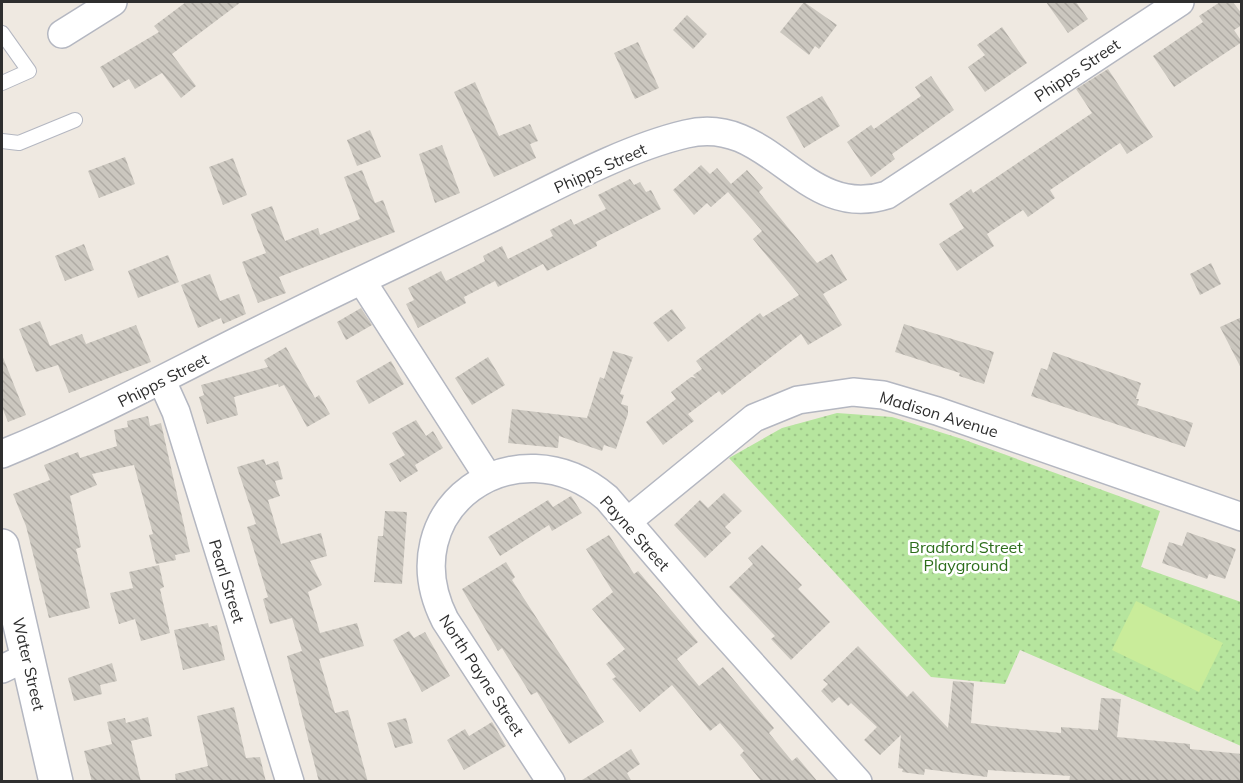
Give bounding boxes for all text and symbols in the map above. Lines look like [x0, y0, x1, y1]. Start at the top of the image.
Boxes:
street label: Phipps Street [1030, 34, 1124, 106]
street label: Phipps Street [551, 139, 650, 197]
street label: Phipps Street [114, 348, 212, 411]
street label: Madison Avenue [877, 386, 1001, 442]
street label: Payne Street [596, 491, 674, 575]
street label: Pearl Street [205, 537, 249, 626]
park label: Bradford Street Playground [909, 537, 1023, 575]
street label: North Payne Street [435, 610, 529, 740]
street label: Water Street [9, 615, 50, 713]

